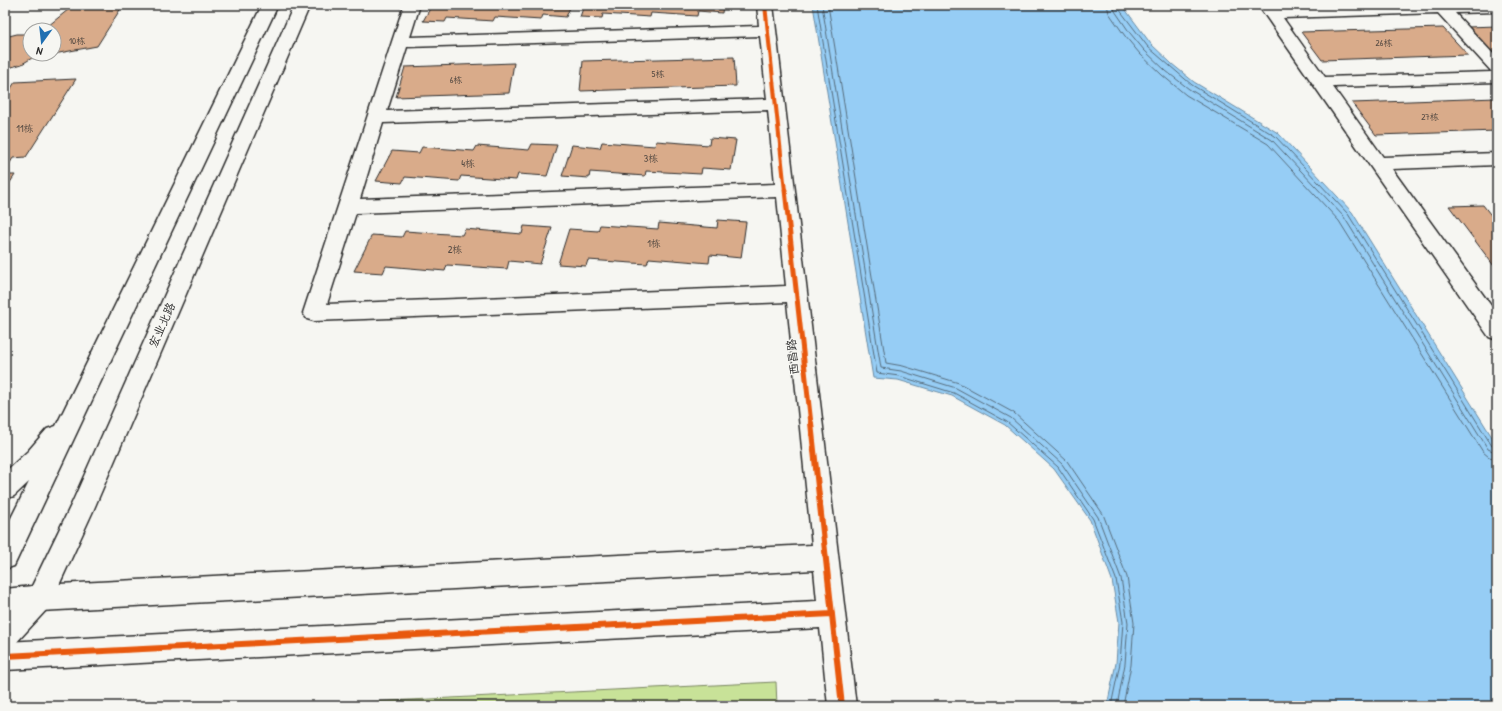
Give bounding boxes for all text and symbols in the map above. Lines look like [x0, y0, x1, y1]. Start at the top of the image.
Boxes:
north arrow [22, 22, 62, 62]
house number: 10栋 [69, 35, 85, 47]
house number: 26栋 [1376, 37, 1392, 49]
text: N [35, 44, 44, 59]
house number: 5栋 [652, 68, 664, 80]
house number: 6栋 [450, 74, 462, 86]
house number: 27栋 [1421, 111, 1439, 123]
house number: 11栋 [16, 122, 34, 135]
house number: 3栋 [644, 152, 658, 165]
house number: 4栋 [461, 157, 475, 170]
house number: 1栋 [647, 237, 661, 250]
house number: 2栋 [448, 243, 462, 256]
street label: 宏业北路 [144, 299, 179, 350]
street label: 西昌路 [782, 338, 803, 376]

